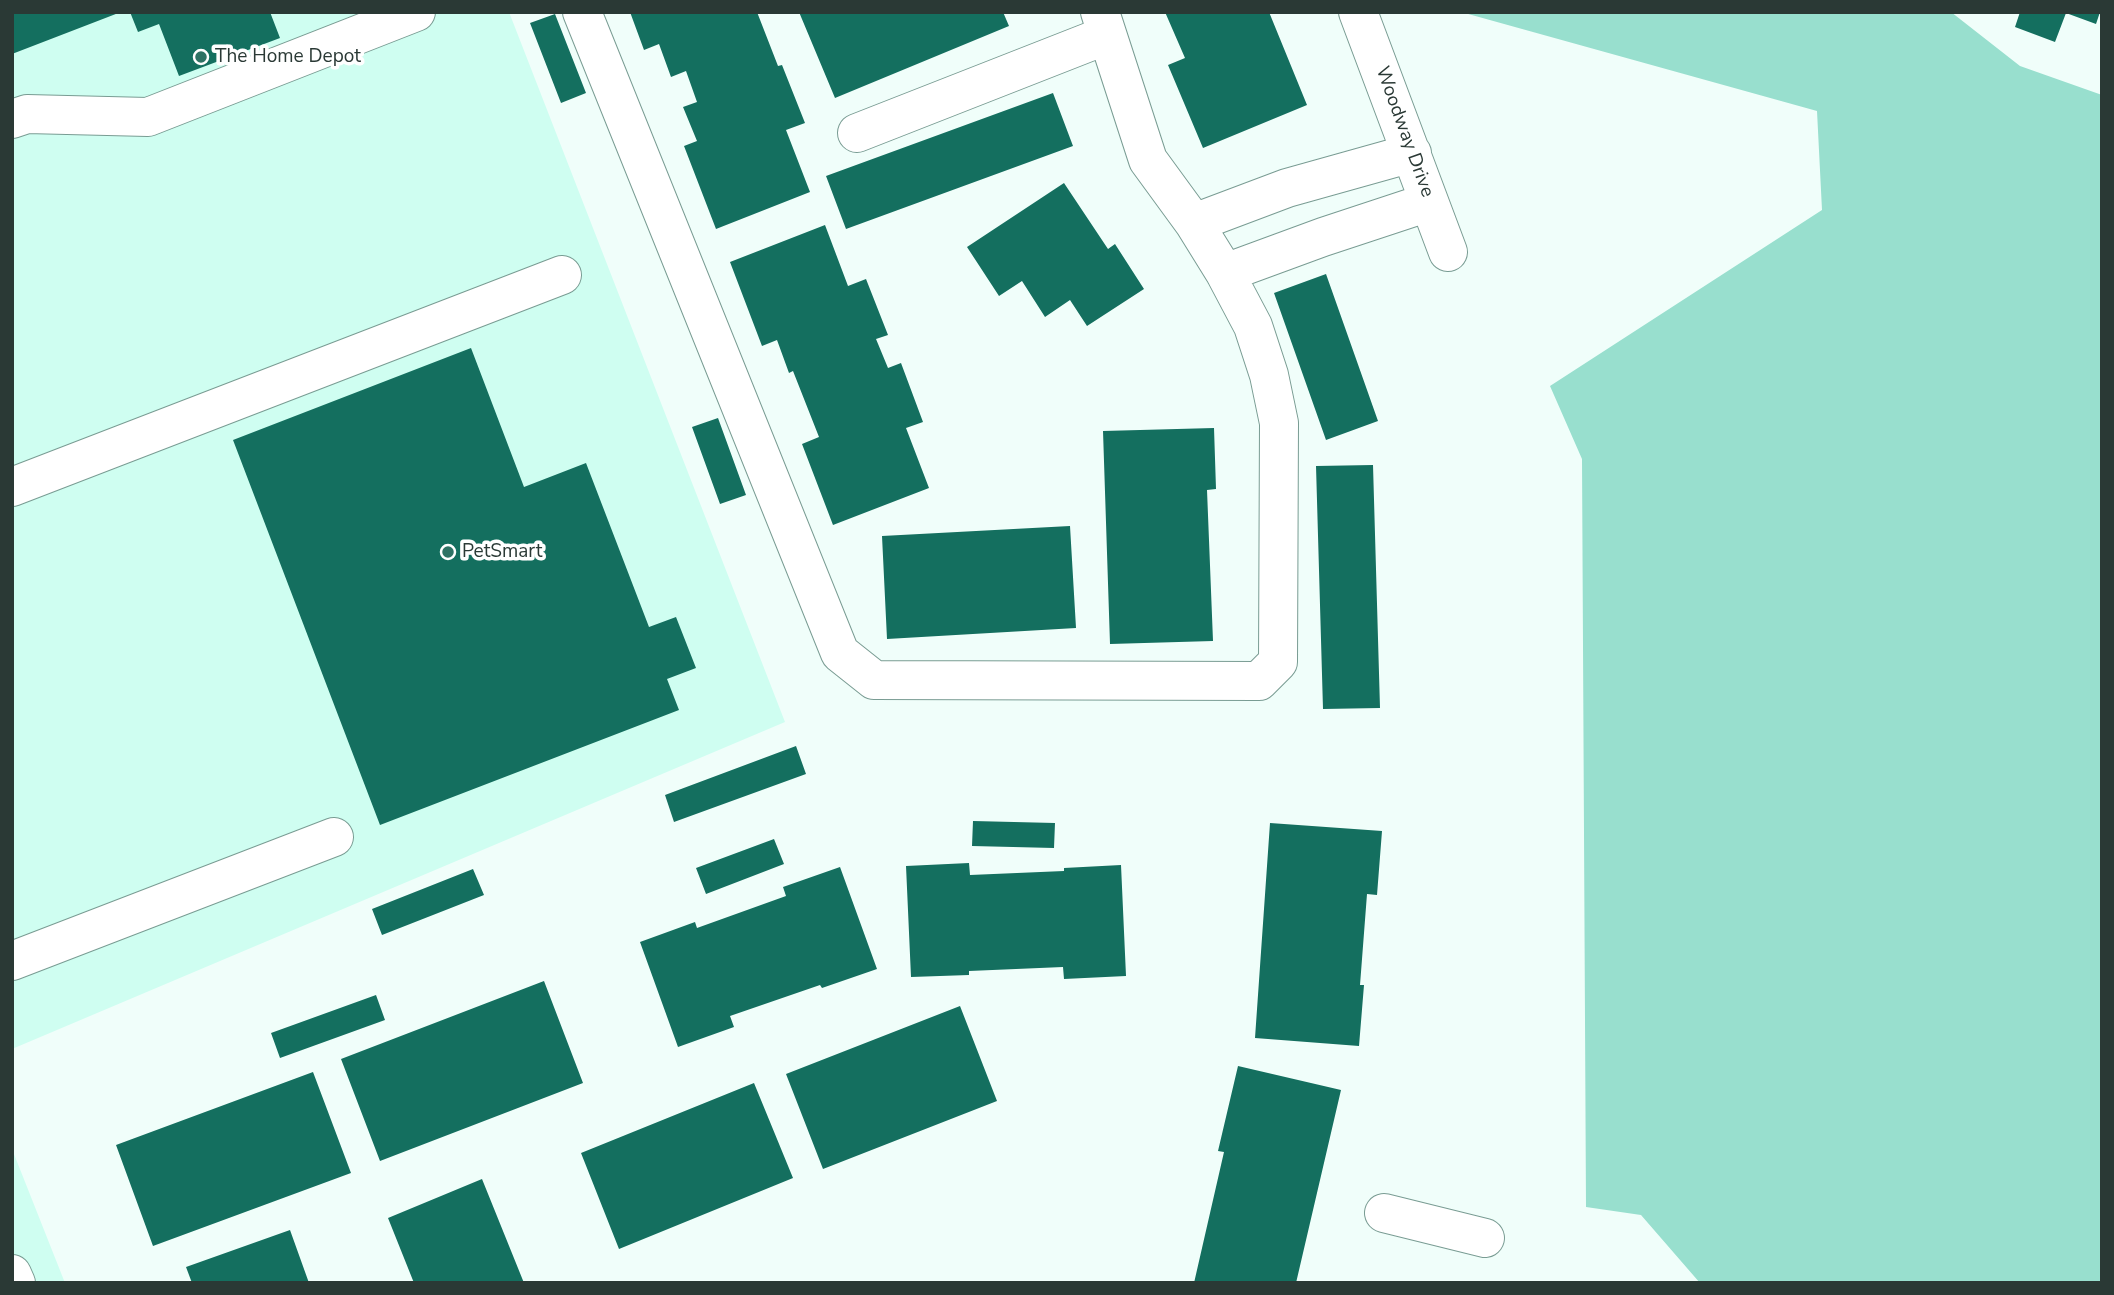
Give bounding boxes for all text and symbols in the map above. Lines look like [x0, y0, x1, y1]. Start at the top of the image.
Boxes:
place label: The Home Depot [215, 46, 361, 68]
marker: The Home Depot [193, 49, 209, 65]
street label: Woodway Drive [1370, 64, 1438, 200]
place label: PetSmart [462, 541, 542, 563]
marker: PetSmart [440, 544, 456, 560]

